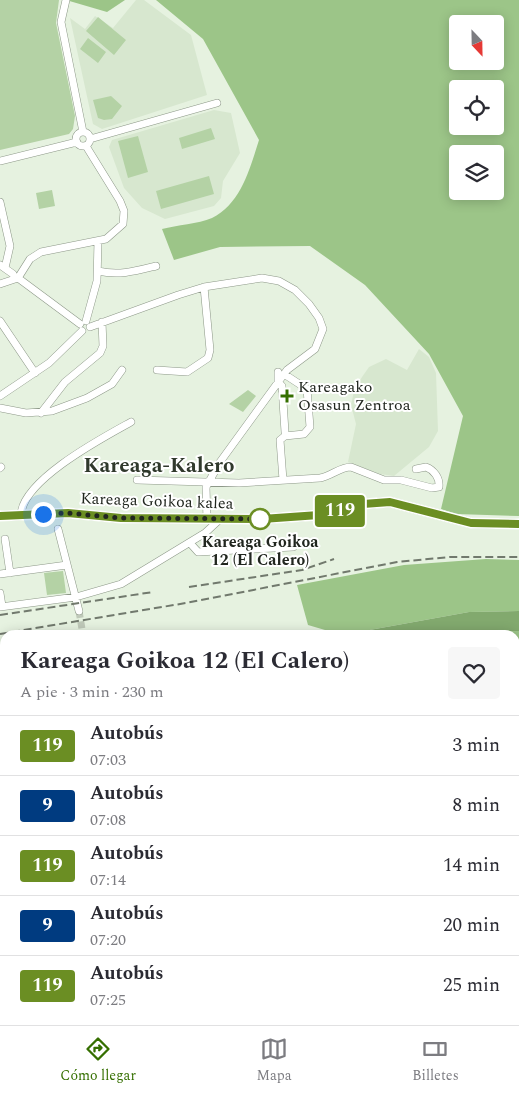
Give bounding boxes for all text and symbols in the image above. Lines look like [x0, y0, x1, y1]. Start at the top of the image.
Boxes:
north arrow [449, 15, 504, 70]
map controls [449, 15, 504, 200]
button: locate [449, 80, 504, 135]
button: layers [449, 145, 504, 200]
place label: Kareagako Osasun Zentroa [298, 375, 411, 417]
marker: Kareagako Osasun Zentroa [280, 389, 294, 403]
district label: Kareaga-Kalero [83, 450, 235, 482]
street label: Kareaga Goikoa kalea [80, 486, 234, 516]
line badge: 119 [311, 495, 369, 527]
text: 119 [325, 497, 355, 524]
your location [31, 502, 56, 527]
marker: Kareaga Goikoa 12 (El Calero) [249, 508, 271, 530]
place label: Kareaga Goikoa 12 (El Calero) [202, 530, 319, 572]
text: Kareaga Goikoa 12 (El Calero) [20, 643, 349, 679]
button: heart [448, 647, 500, 699]
text: A pie · 3 min · 230 m [20, 680, 164, 704]
text: Autobús [90, 719, 164, 748]
text: 3 min [452, 731, 500, 760]
text: 119 [32, 732, 63, 759]
text: 07:03 [90, 748, 126, 772]
text: Autobús [90, 779, 164, 808]
text: 8 min [452, 791, 500, 820]
text: 9 [42, 792, 53, 819]
text: 07:08 [90, 808, 126, 832]
text: Autobús [90, 839, 164, 868]
text: 14 min [443, 851, 500, 880]
text: 119 [32, 852, 63, 879]
text: 07:14 [90, 868, 126, 892]
text: Autobús [90, 899, 164, 928]
text: 20 min [443, 911, 500, 940]
text: 9 [42, 912, 53, 939]
text: 07:20 [90, 928, 126, 952]
text: Autobús [90, 959, 164, 988]
text: 25 min [443, 971, 500, 1000]
text: 119 [32, 972, 63, 999]
text: 07:25 [90, 988, 126, 1012]
tab: Cómo llegar [60, 1035, 136, 1086]
tab: Mapa [257, 1035, 292, 1086]
tab: Billetes [412, 1035, 459, 1086]

